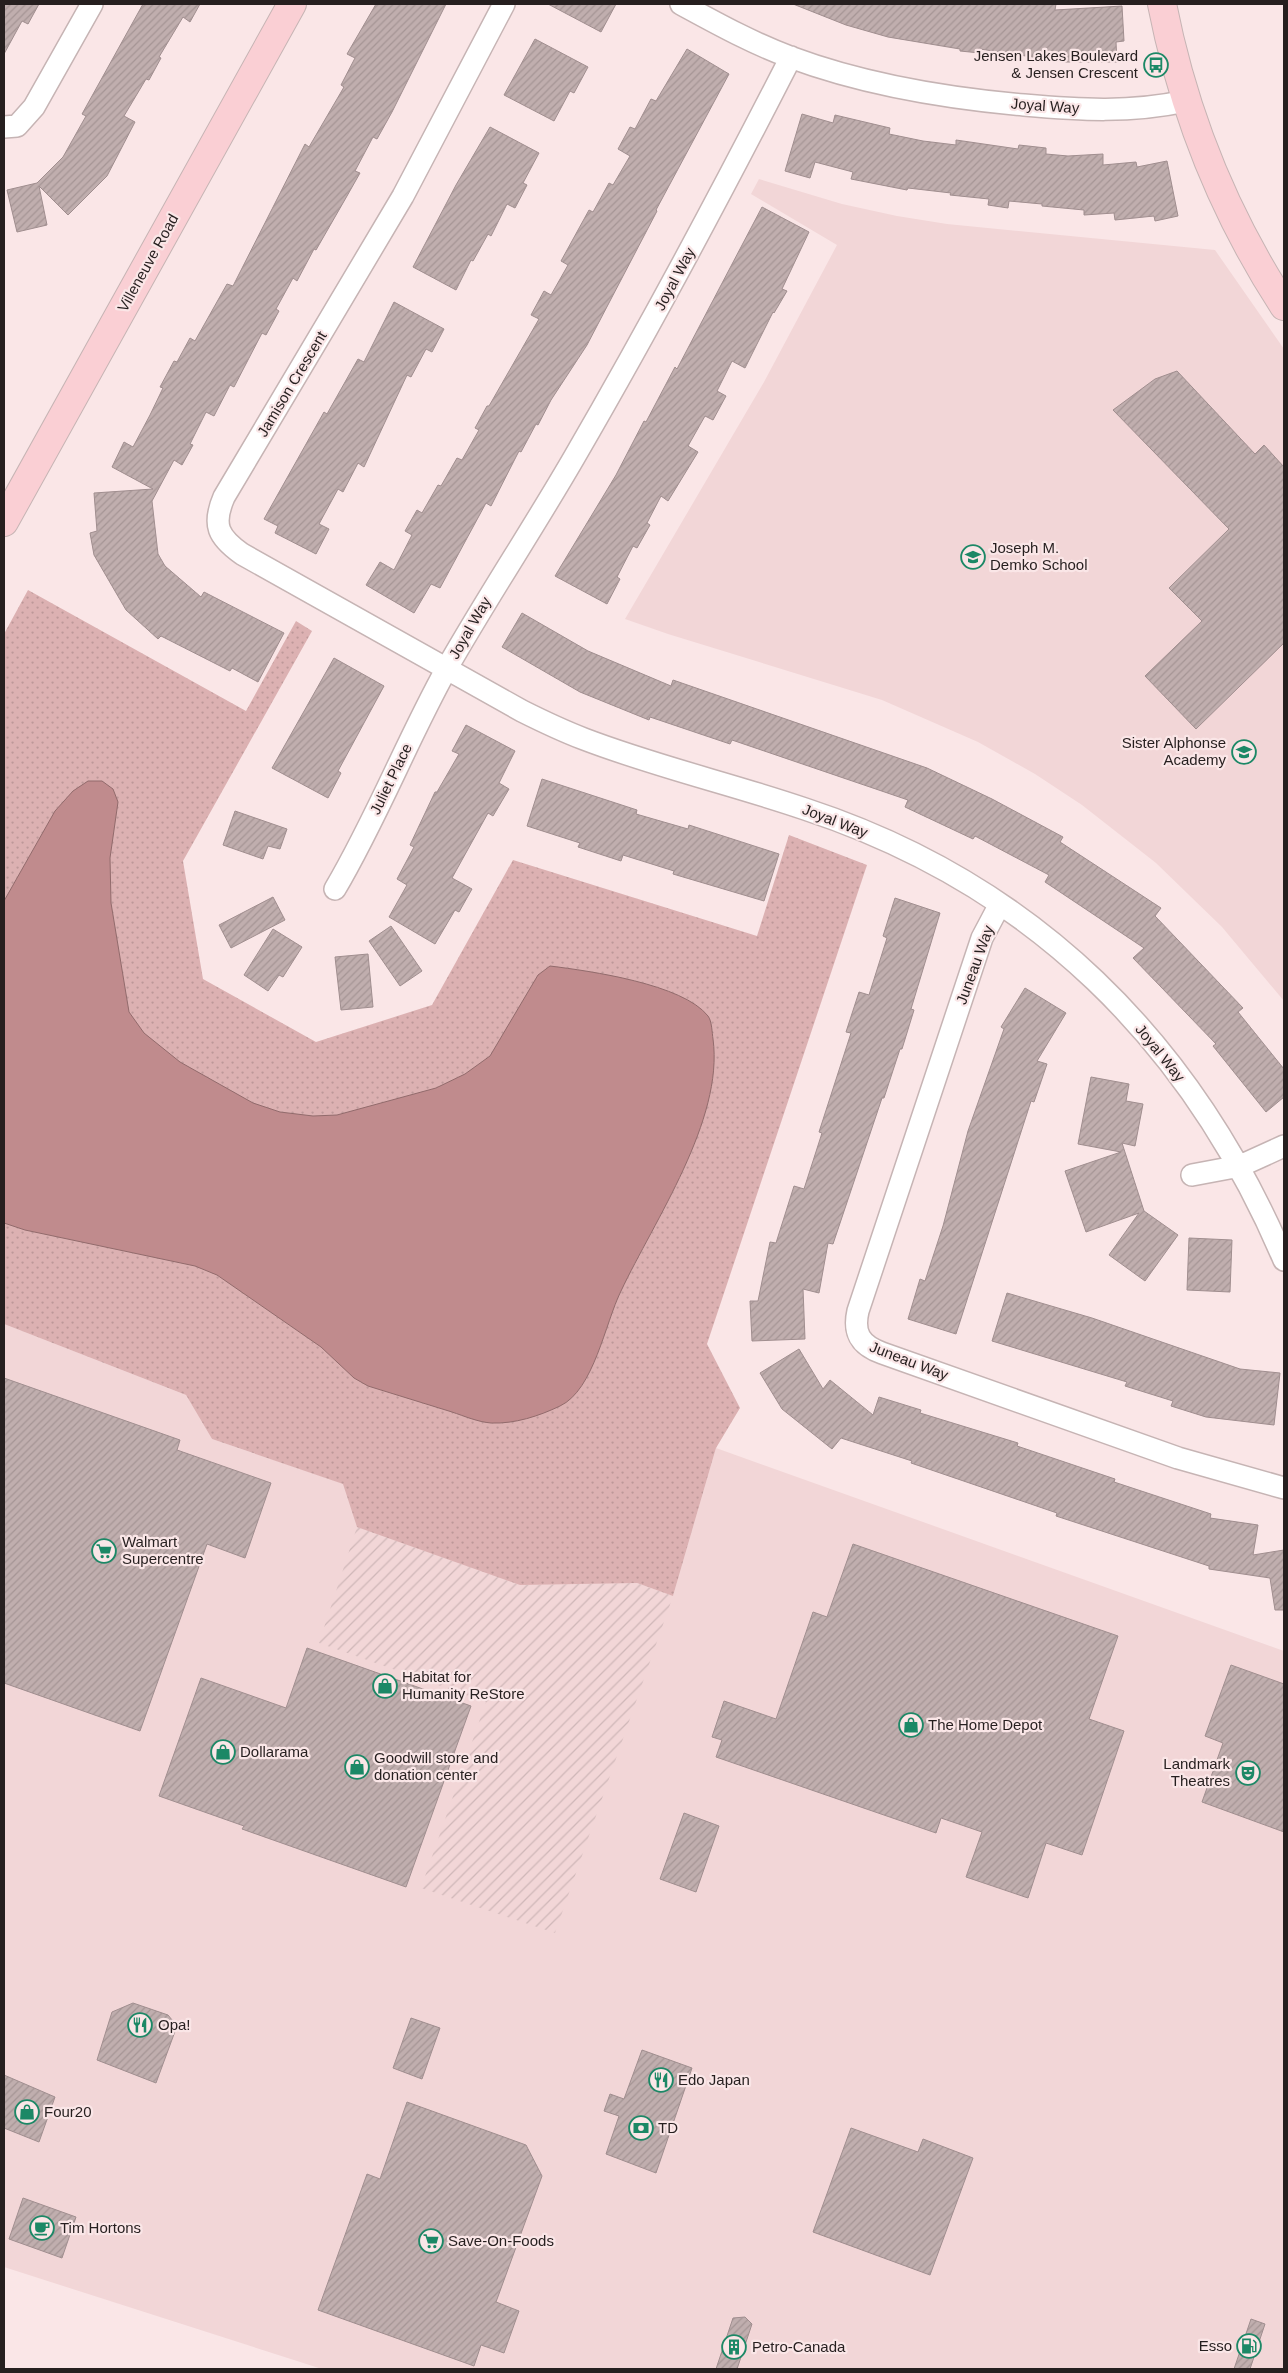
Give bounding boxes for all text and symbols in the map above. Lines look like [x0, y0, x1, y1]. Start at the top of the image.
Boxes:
place label: Jensen Lakes Boulevard & Jensen Crescent [974, 47, 1139, 81]
bus stop icon: Jensen Lakes Boulevard & Jensen Crescent [1143, 52, 1169, 78]
street label: Joyal Way [1010, 95, 1080, 116]
street label: Villeneuve Road [114, 211, 181, 315]
street label: Joyal Way [651, 244, 698, 313]
street label: Jamison Crescent [253, 327, 330, 440]
place label: Joseph M. Demko School [990, 539, 1088, 573]
school or university icon: Joseph M. Demko School [960, 544, 986, 570]
street label: Joyal Way [445, 593, 494, 662]
place label: Sister Alphonse Academy [1122, 734, 1226, 768]
school or university icon: Sister Alphonse Academy [1231, 739, 1257, 765]
street label: Juliet Place [366, 741, 415, 817]
street label: Joyal Way [800, 800, 871, 841]
street label: Juneau Way [952, 923, 997, 1007]
street label: Joyal Way [1132, 1021, 1189, 1085]
street label: Juneau Way [867, 1338, 951, 1383]
place label: Walmart Supercentre [122, 1533, 204, 1567]
supermarket icon: Walmart Supercentre [91, 1538, 117, 1564]
place label: Habitat for Humanity ReStore [402, 1668, 525, 1702]
shop icon: Habitat for Humanity ReStore [372, 1673, 398, 1699]
shop icon: The Home Depot [898, 1712, 924, 1738]
place label: The Home Depot [928, 1716, 1043, 1733]
shop icon: Dollarama [210, 1739, 236, 1765]
place label: Dollarama [240, 1743, 309, 1760]
place label: Goodwill store and donation center [374, 1749, 498, 1783]
shop icon: Goodwill store and donation center [344, 1754, 370, 1780]
place label: Landmark Theatres [1163, 1755, 1230, 1789]
theatre icon: Landmark Theatres [1235, 1760, 1261, 1786]
restaurant icon: Opa! [127, 2012, 153, 2038]
place label: Opa! [158, 2016, 191, 2033]
restaurant icon: Edo Japan [648, 2067, 674, 2093]
place label: Edo Japan [678, 2071, 750, 2088]
shop icon: Four20 [14, 2099, 40, 2125]
place label: Four20 [44, 2103, 92, 2120]
bank icon: TD [628, 2115, 654, 2141]
place label: TD [658, 2119, 678, 2136]
cafe icon: Tim Hortons [29, 2215, 55, 2241]
place label: Tim Hortons [60, 2219, 141, 2236]
supermarket icon: Save-On-Foods [418, 2228, 444, 2254]
place label: Save-On-Foods [448, 2232, 554, 2249]
fuel station icon: Esso [1236, 2333, 1262, 2359]
building icon: Petro-Canada [721, 2334, 747, 2360]
place label: Esso [1199, 2337, 1232, 2354]
place label: Petro-Canada [752, 2338, 846, 2355]

